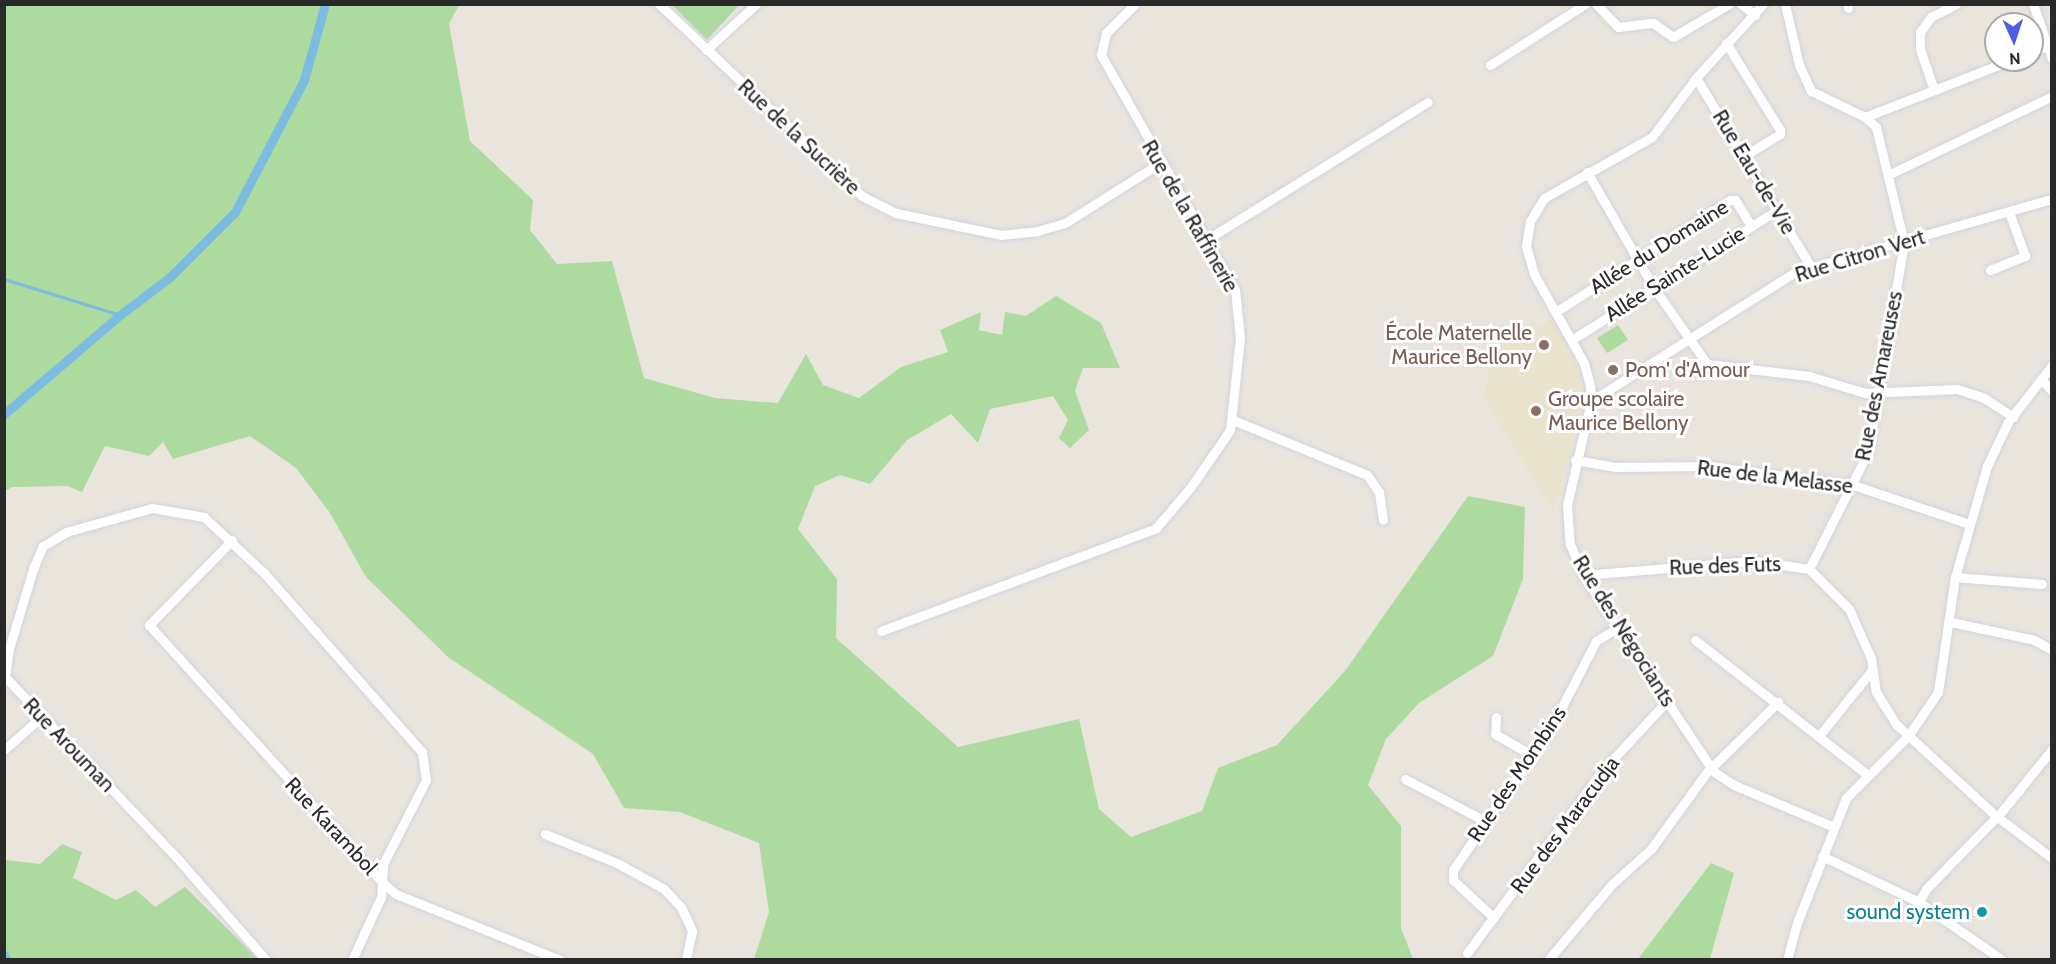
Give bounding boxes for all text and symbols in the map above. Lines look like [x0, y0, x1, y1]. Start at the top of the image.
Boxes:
north arrow [1984, 12, 2044, 72]
text: N [2009, 49, 2021, 68]
street label: Rue de la Sucrière [733, 74, 865, 200]
street label: Rue Eau-de-Vie [1707, 105, 1801, 239]
street label: Rue de la Raffinerie [1136, 136, 1244, 296]
street label: Allée du Domaine [1585, 194, 1733, 300]
street label: Allée Sainte-Lucie [1600, 221, 1750, 327]
street label: Rue Citron Vert [1792, 224, 1928, 288]
street label: Rue des Amareuses [1850, 289, 1908, 463]
place label: École Maternelle Maurice Bellony [1385, 320, 1532, 370]
marker: École Maternelle Maurice Bellony [1537, 338, 1551, 352]
place label: Pom' d'Amour [1625, 357, 1750, 383]
marker: Pom' d'Amour [1606, 363, 1620, 377]
place label: Groupe scolaire Maurice Bellony [1548, 386, 1689, 436]
marker: Groupe scolaire Maurice Bellony [1529, 404, 1543, 418]
street label: Rue de la Melasse [1696, 455, 1854, 499]
street label: Rue des Négociants [1567, 551, 1681, 711]
street label: Rue des Futs [1669, 551, 1781, 581]
street label: Rue Arouman [18, 693, 120, 797]
street label: Rue des Mombins [1462, 701, 1572, 847]
street label: Rue des Maracudja [1505, 752, 1625, 898]
street label: Rue Karambol [279, 772, 383, 880]
place label: sound system [1847, 899, 1970, 925]
marker: sound system [1975, 905, 1989, 919]

